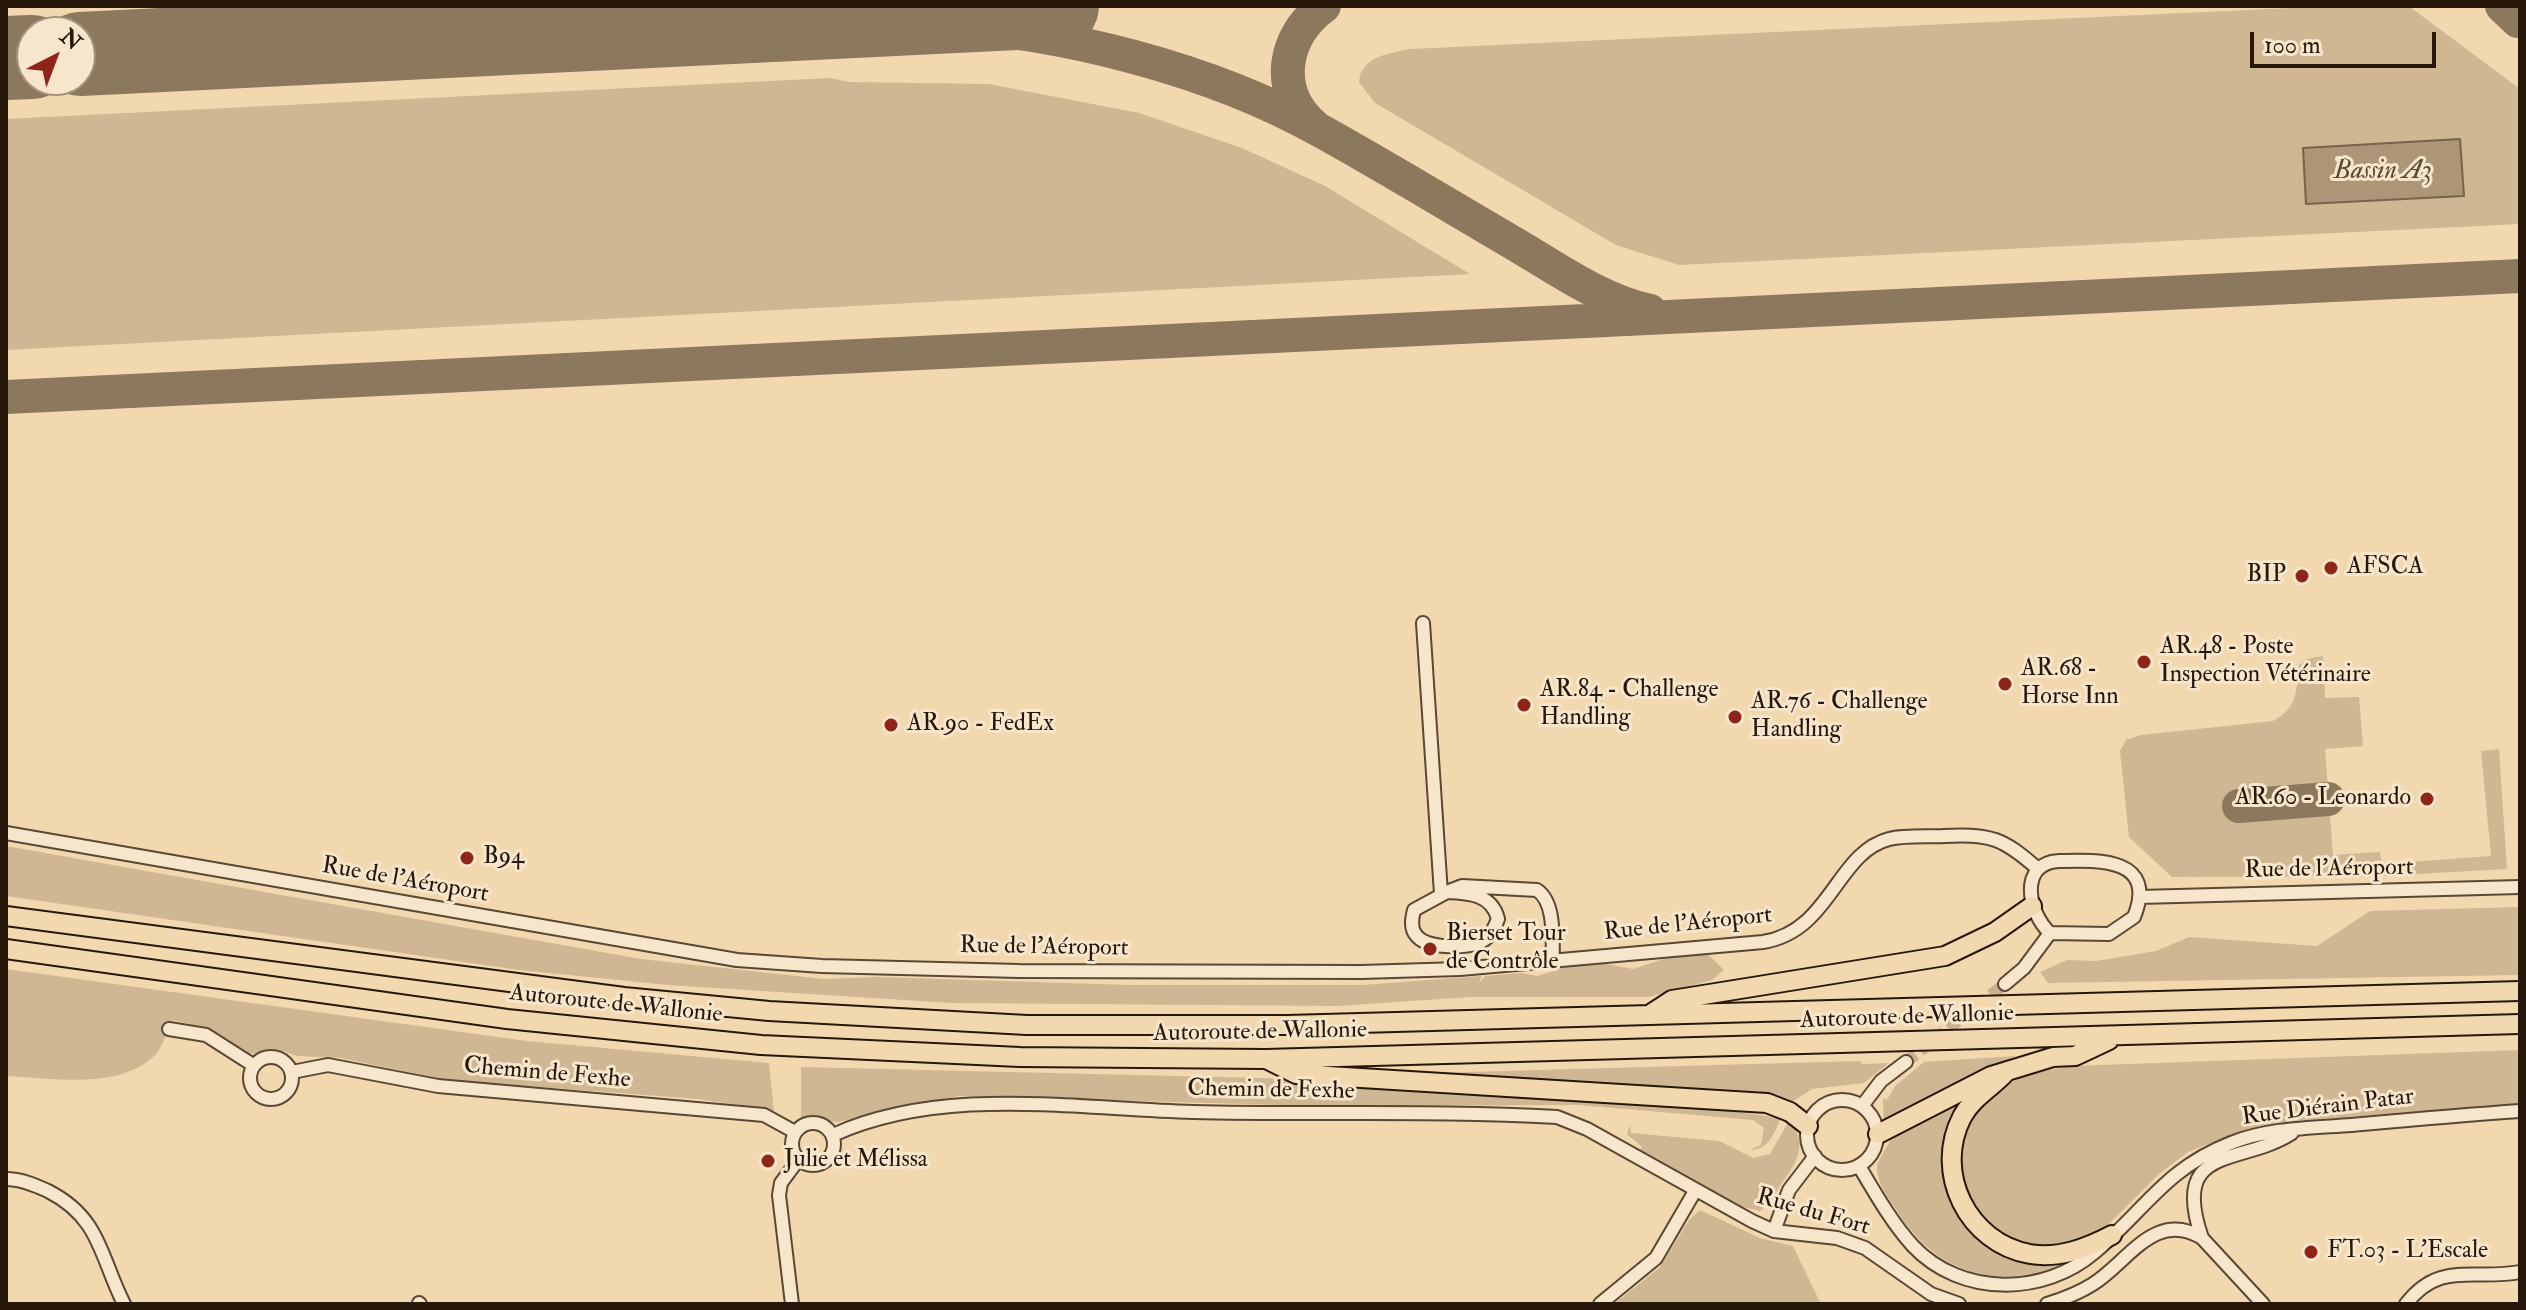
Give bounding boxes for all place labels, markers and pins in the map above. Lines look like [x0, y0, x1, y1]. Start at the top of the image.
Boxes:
place label: AFSCA [2347, 554, 2423, 582]
marker: AFSCA [2322, 559, 2340, 577]
place label: BIP [2247, 562, 2286, 590]
marker: BIP [2293, 567, 2311, 585]
place label: AR.48 - Poste Inspection Vétérinaire [2160, 634, 2371, 690]
marker: AR.48 - Poste Inspection Vétérinaire [2135, 653, 2153, 671]
place label: AR.68 - Horse Inn [2021, 656, 2119, 712]
marker: AR.68 - Horse Inn [1996, 675, 2014, 693]
place label: AR.84 - Challenge Handling [1540, 677, 1719, 733]
place label: AR.76 - Challenge Handling [1751, 689, 1928, 745]
marker: AR.84 - Challenge Handling [1515, 696, 1533, 714]
marker: AR.76 - Challenge Handling [1726, 708, 1744, 726]
place label: AR.90 - FedEx [907, 711, 1054, 739]
marker: AR.90 - FedEx [882, 716, 900, 734]
place label: AR.60 - Leonardo [2235, 785, 2411, 813]
marker: AR.60 - Leonardo [2418, 790, 2436, 808]
place label: B94 [483, 844, 524, 872]
marker: B94 [458, 849, 476, 867]
place label: Bierset Tour de Contrôle [1446, 921, 1566, 977]
marker: Bierset Tour de Contrôle [1421, 940, 1439, 958]
place label: Julie et Mélissa [784, 1147, 928, 1175]
marker: Julie et Mélissa [759, 1152, 777, 1170]
place label: FT.03 - L'Escale [2327, 1238, 2488, 1266]
marker: FT.03 - L'Escale [2302, 1243, 2320, 1261]

